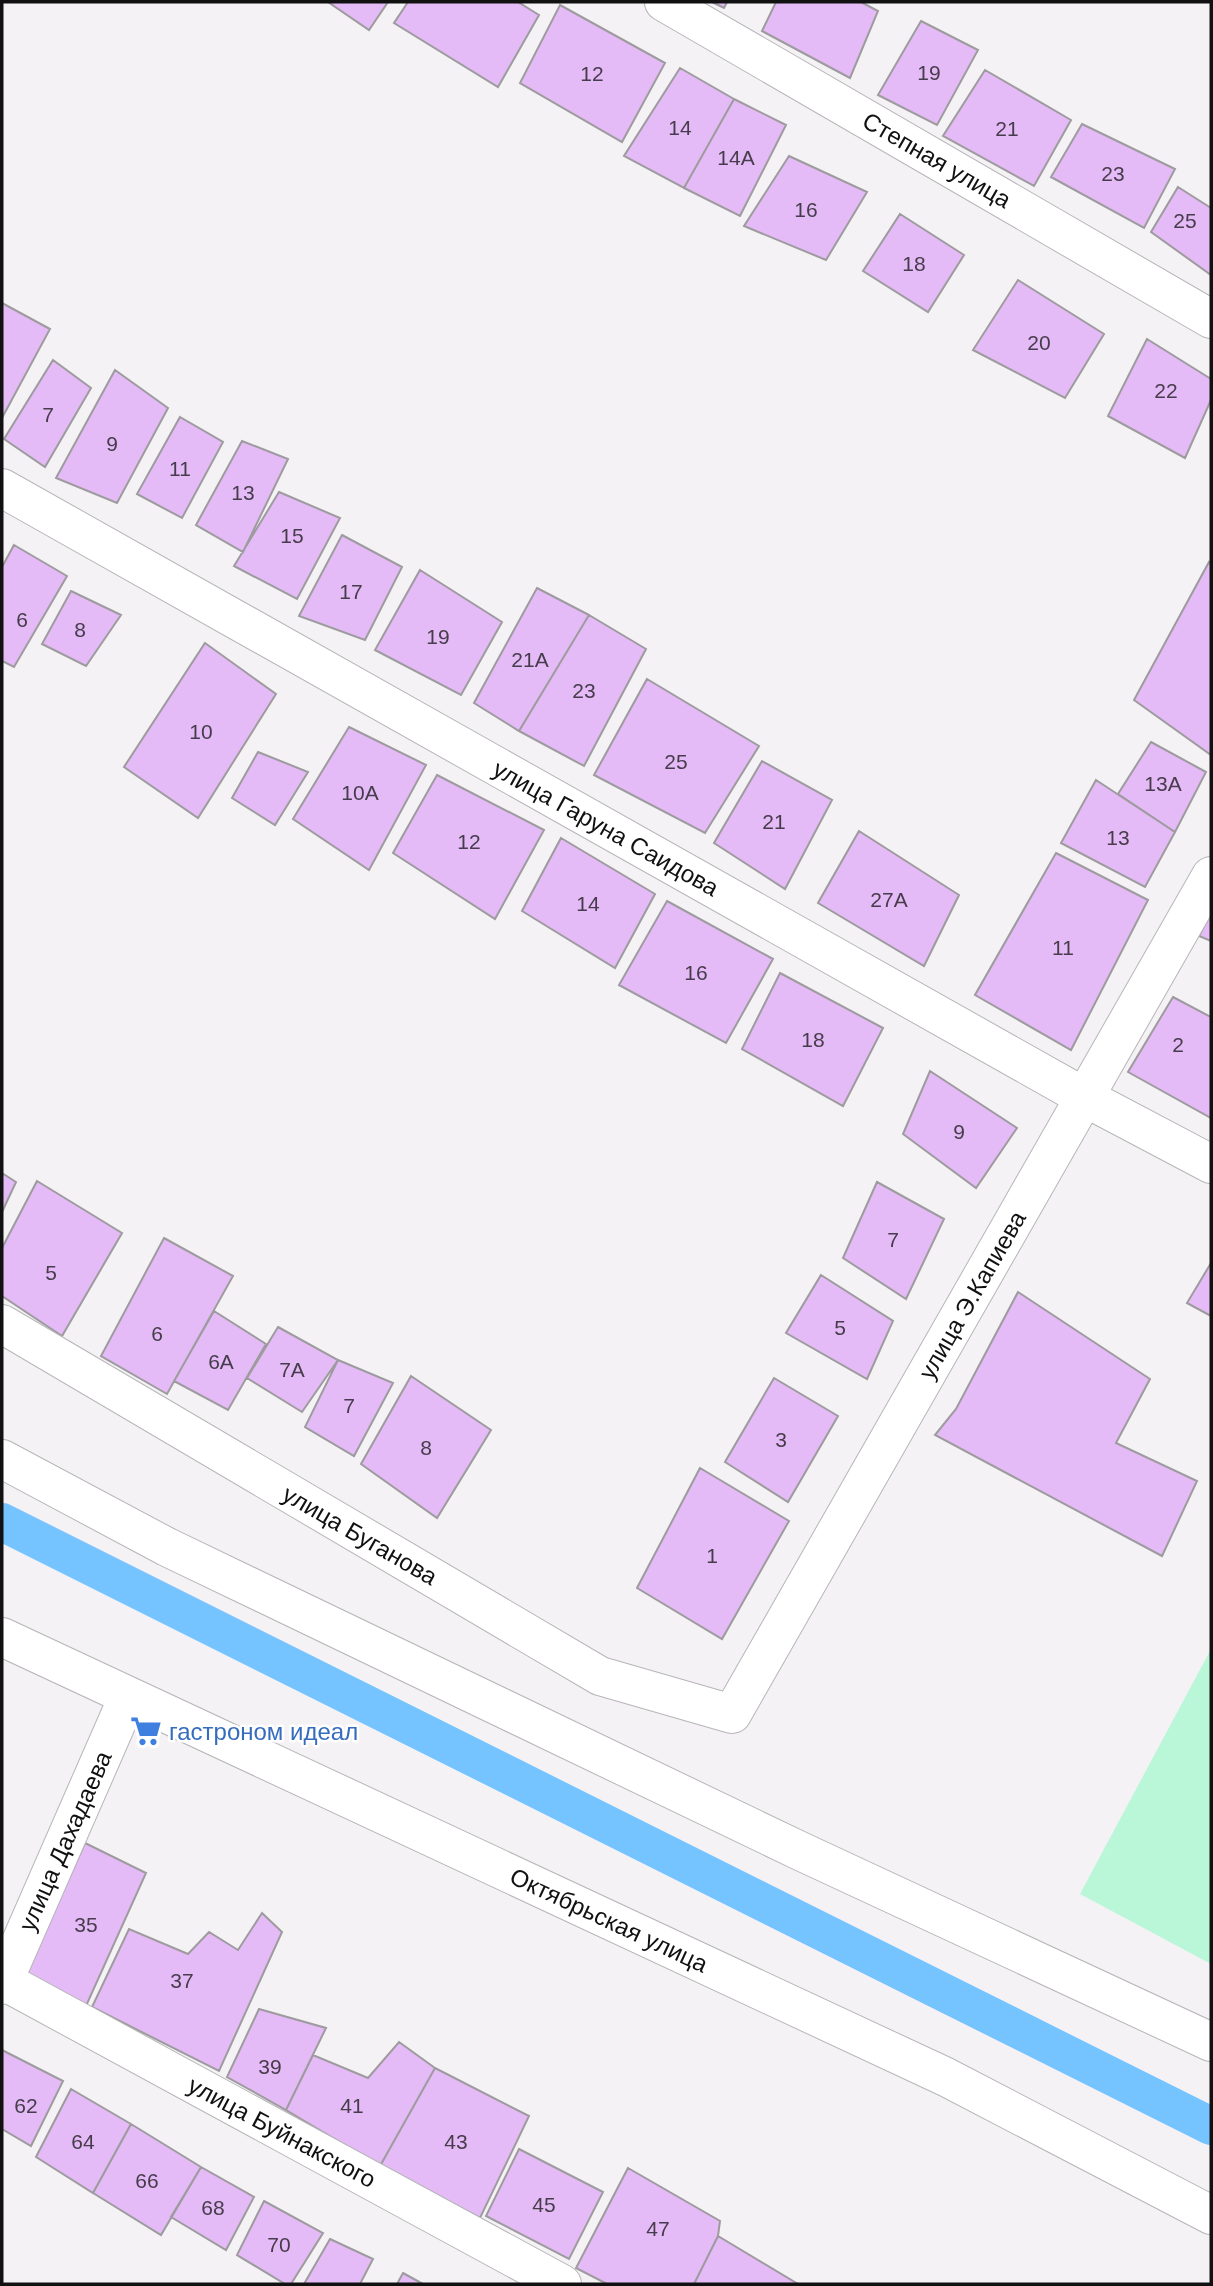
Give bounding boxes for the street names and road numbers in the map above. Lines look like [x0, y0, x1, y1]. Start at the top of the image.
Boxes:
street label: Степная улица [858, 107, 1016, 214]
street label: улица Гаруна Саидова [489, 755, 724, 902]
street label: улица Э.Капиева [913, 1206, 1031, 1384]
street label: улица Буганова [278, 1480, 443, 1590]
street label: улица Дахадаева [13, 1746, 117, 1935]
street label: Октябрьская улица [506, 1862, 713, 1978]
street label: улица Буйнакского [184, 2071, 380, 2193]

